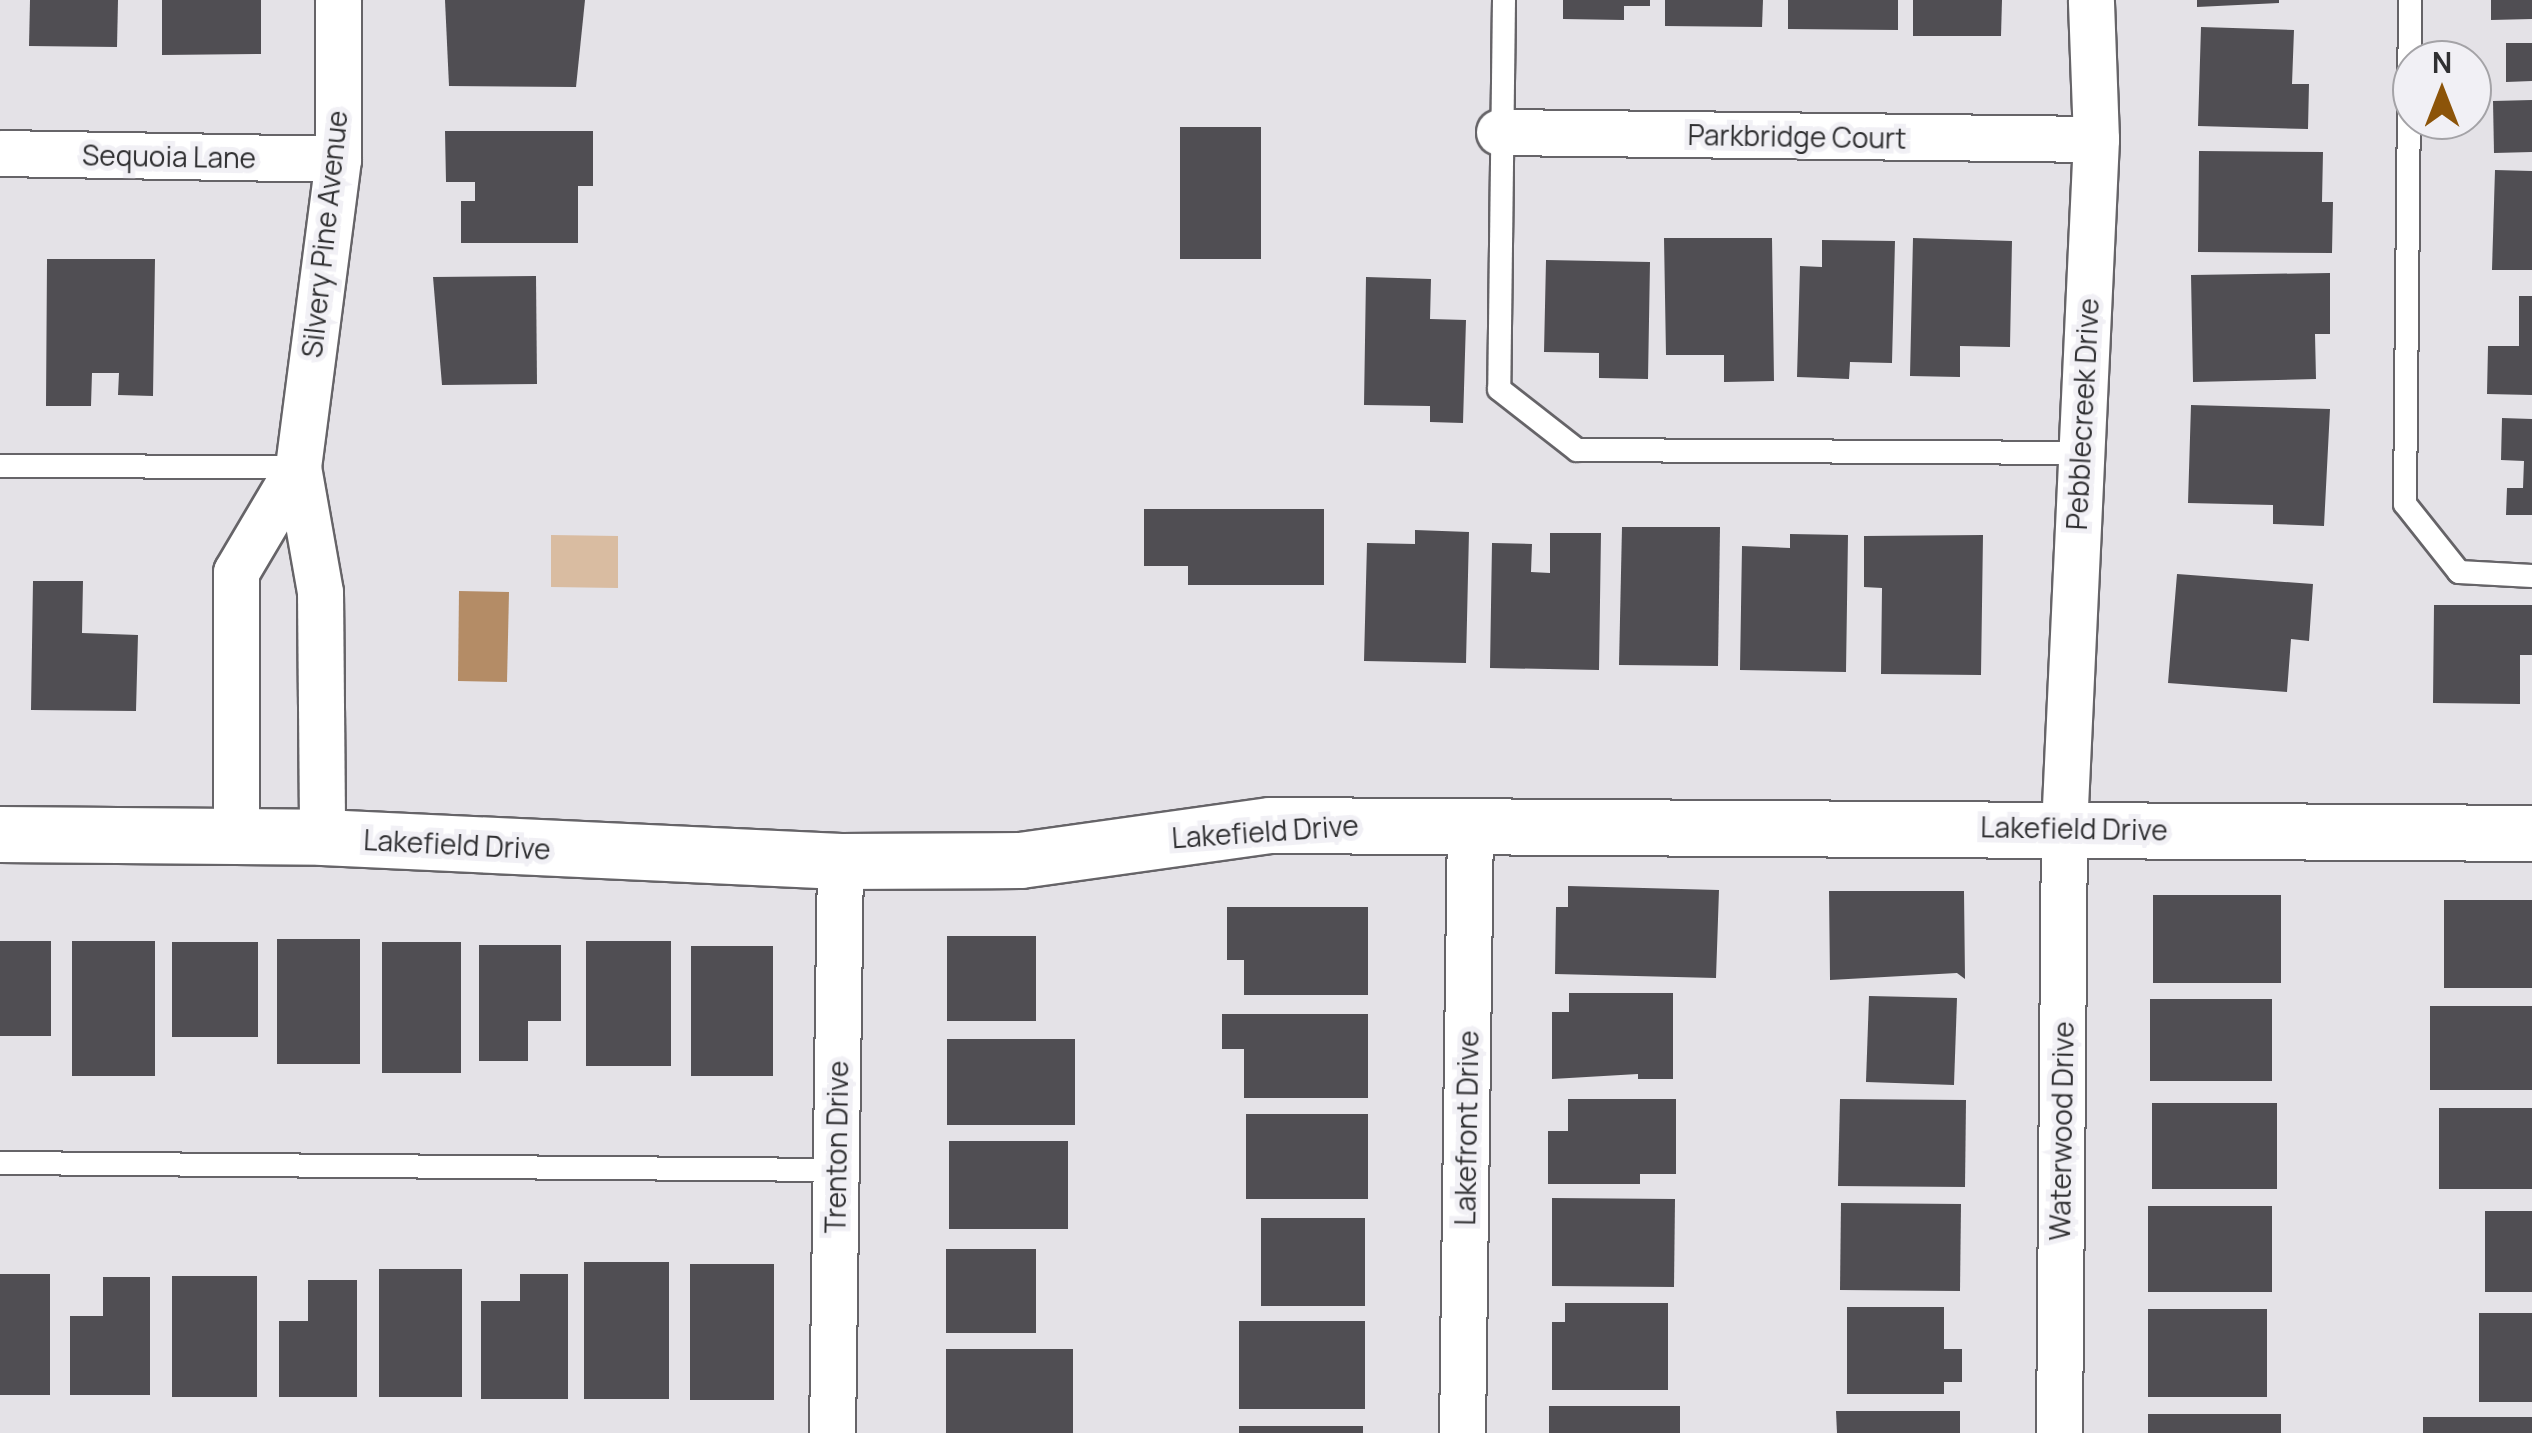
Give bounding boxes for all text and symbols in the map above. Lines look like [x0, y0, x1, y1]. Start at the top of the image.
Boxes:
north arrow [2392, 40, 2492, 140]
text: N [2432, 43, 2452, 81]
street label: Silvery Pine Avenue [294, 109, 354, 359]
street label: Parkbridge Court [1687, 117, 1907, 155]
street label: Sequoia Lane [82, 138, 256, 174]
street label: Pebblecreek Drive [2059, 297, 2105, 531]
street label: Lakefield Drive [1170, 808, 1360, 854]
street label: Lakefield Drive [1980, 810, 2168, 846]
street label: Lakefield Drive [363, 822, 551, 866]
street label: Waterwood Drive [2042, 1021, 2080, 1241]
street label: Lakefront Drive [1448, 1030, 1484, 1226]
street label: Trenton Drive [818, 1060, 854, 1234]

